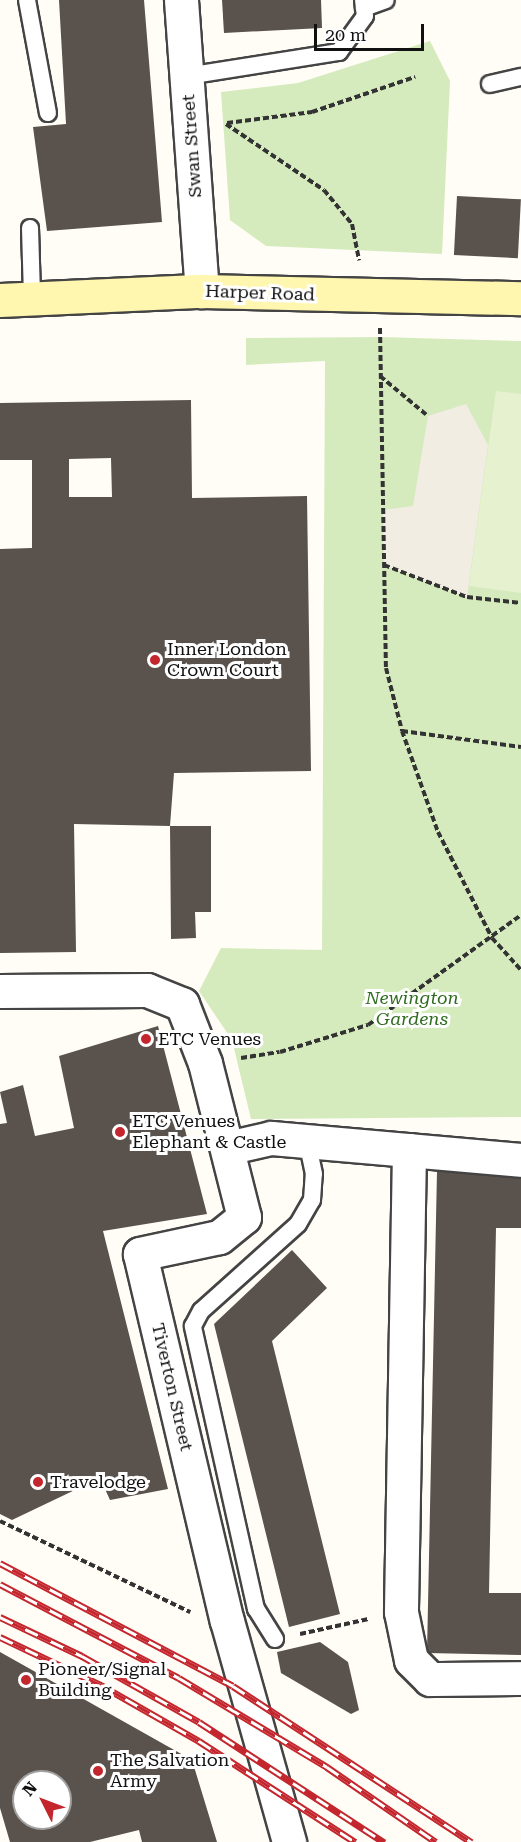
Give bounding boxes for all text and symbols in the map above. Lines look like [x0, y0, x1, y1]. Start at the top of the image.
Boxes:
scale bar [317, 12, 426, 50]
text: 20 m [325, 24, 366, 45]
street label: Swan Street [178, 94, 206, 198]
street label: Harper Road [205, 280, 315, 306]
place label: Inner London Crown Court [167, 639, 287, 682]
marker: Inner London Crown Court [148, 653, 162, 667]
park label: Newington Gardens [365, 988, 459, 1030]
place label: ETC Venues [158, 1028, 261, 1050]
marker: ETC Venues [139, 1032, 153, 1046]
place label: ETC Venues Elephant & Castle [132, 1111, 286, 1154]
marker: ETC Venues Elephant & Castle [113, 1125, 127, 1139]
street label: Tiverton Street [147, 1321, 197, 1453]
place label: Travelodge [50, 1471, 146, 1493]
marker: Travelodge [31, 1475, 45, 1489]
place label: Pioneer/Signal Building [38, 1659, 166, 1702]
marker: Pioneer/Signal Building [19, 1673, 33, 1687]
place label: The Salvation Army [110, 1750, 229, 1792]
marker: The Salvation Army [91, 1764, 105, 1778]
north arrow [12, 1770, 72, 1830]
text: N [19, 1778, 41, 1800]

